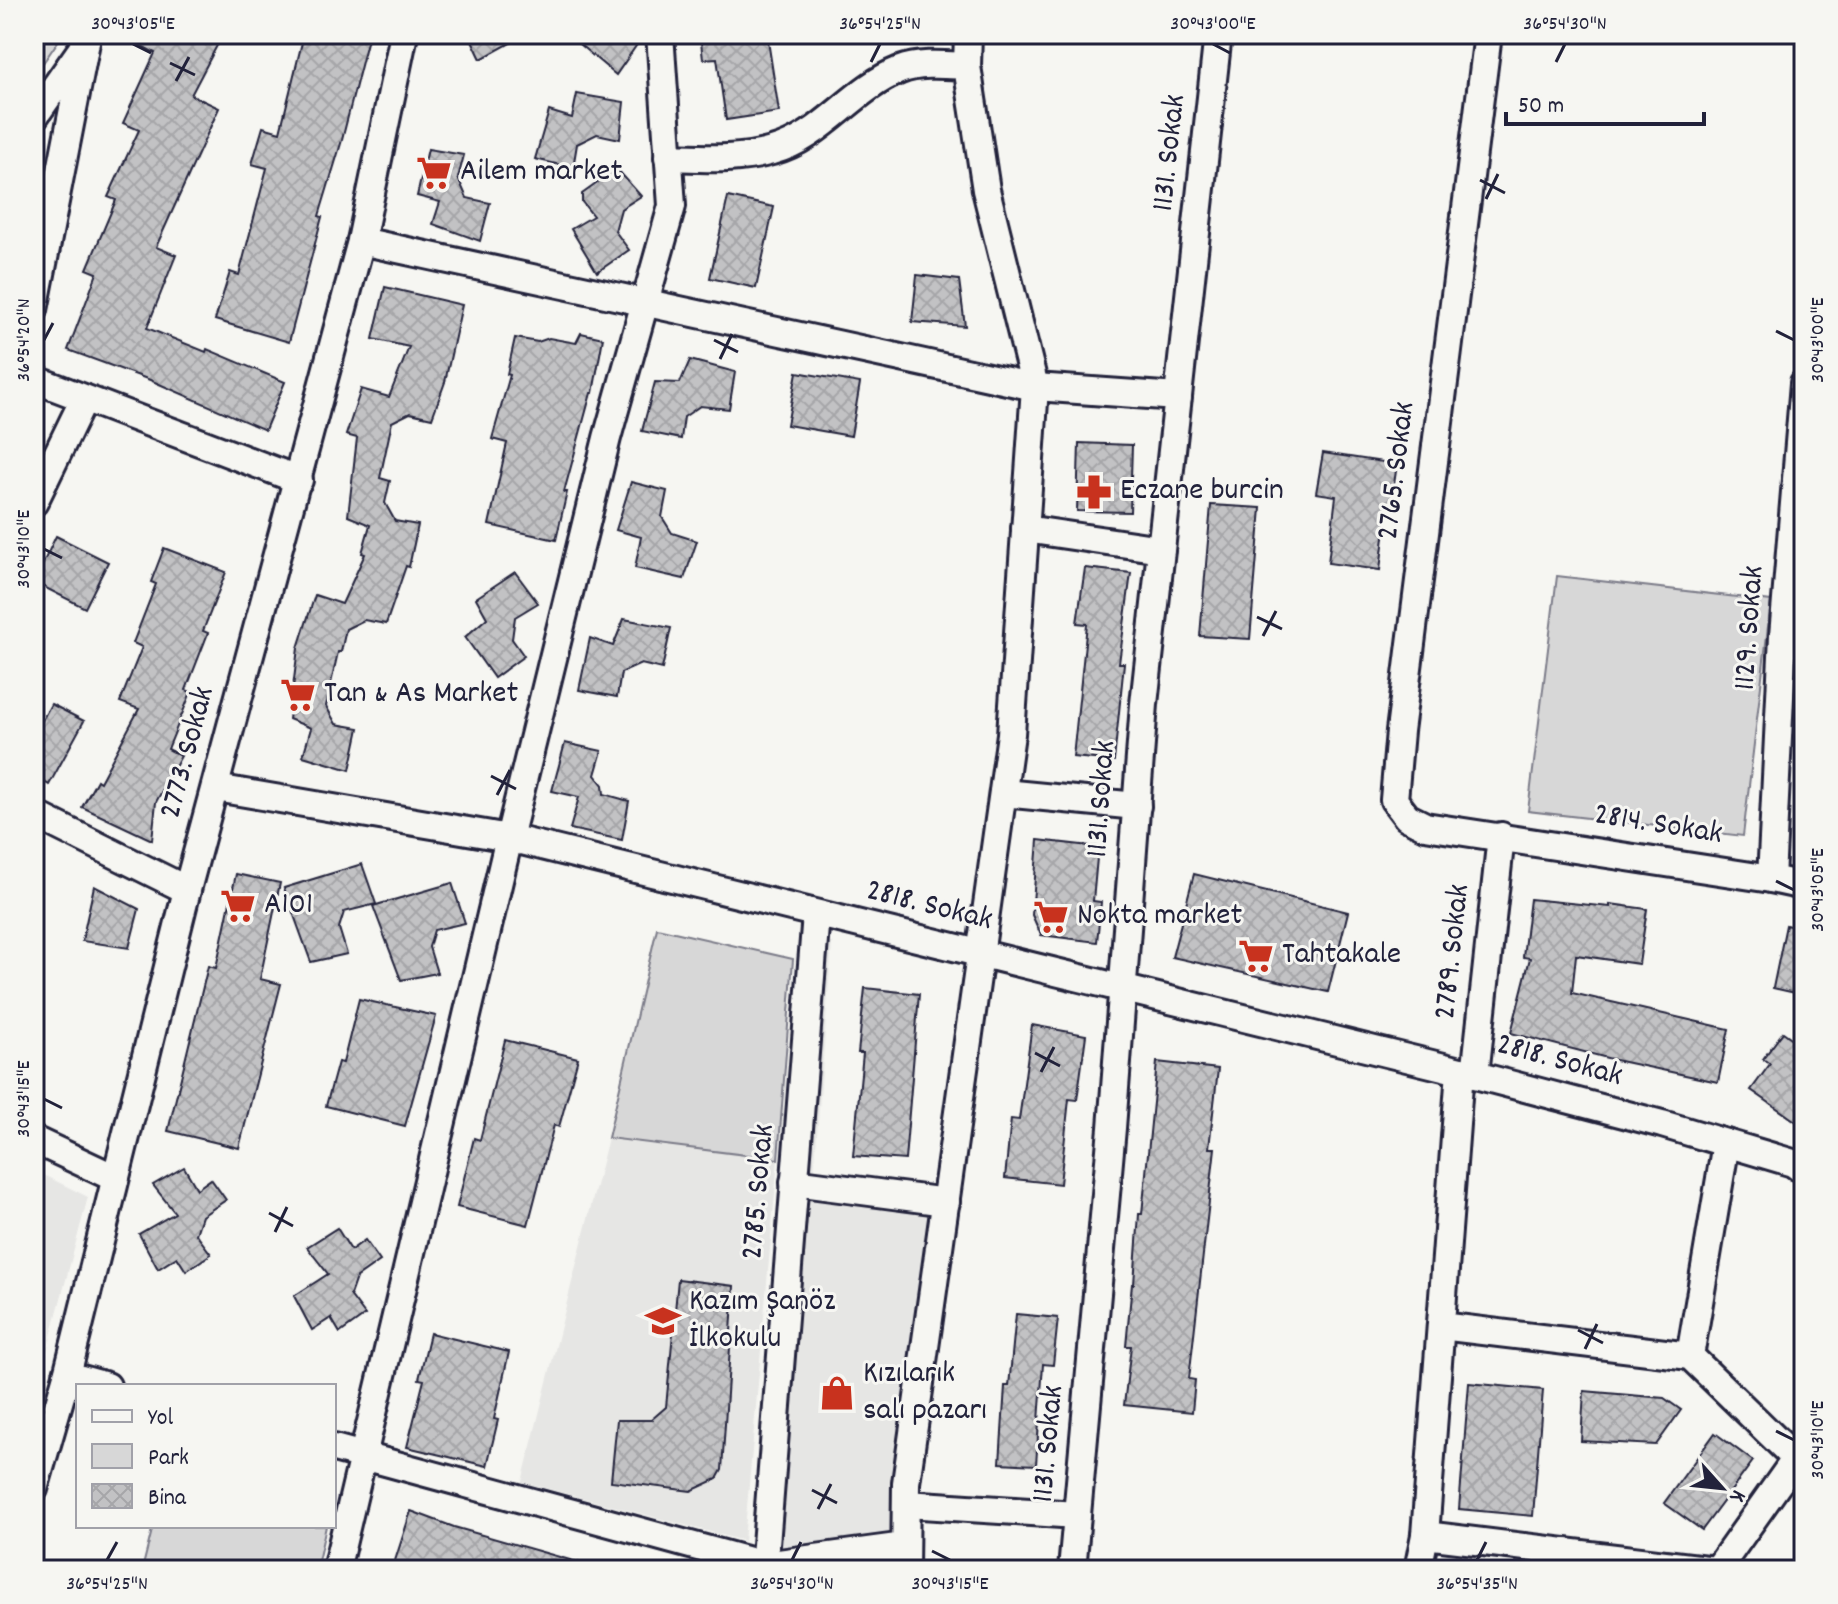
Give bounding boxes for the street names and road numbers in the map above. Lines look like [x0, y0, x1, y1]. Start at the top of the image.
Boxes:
street label: 1131. Sokak [1142, 92, 1200, 214]
street label: 2765. Sokak [1367, 399, 1429, 543]
street label: 1129. Sokak [1724, 564, 1778, 692]
street label: 2773. Sokak [149, 682, 229, 824]
street label: 1131. Sokak [1076, 739, 1130, 859]
street label: 2814. Sokak [1591, 793, 1725, 859]
street label: 2818. Sokak [861, 869, 997, 945]
street label: 2789. Sokak [1424, 882, 1484, 1022]
street label: 2818. Sokak [1491, 1023, 1627, 1101]
street label: 2785. Sokak [731, 1122, 789, 1262]
street label: 1131. Sokak [1022, 1383, 1078, 1505]

